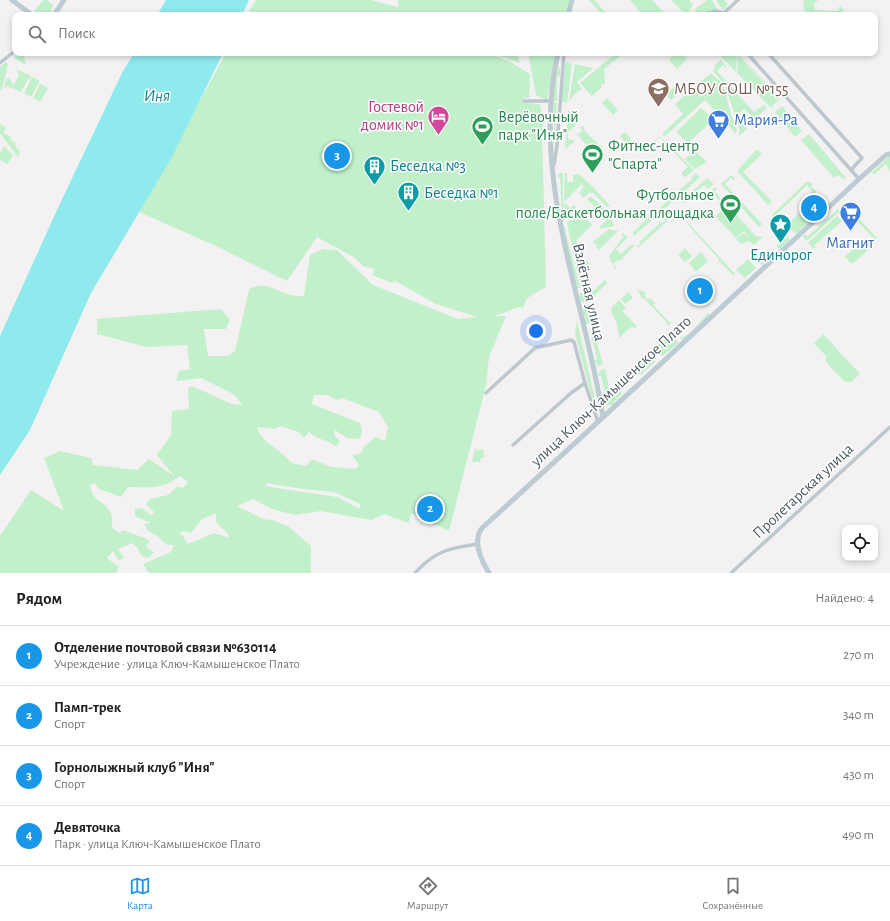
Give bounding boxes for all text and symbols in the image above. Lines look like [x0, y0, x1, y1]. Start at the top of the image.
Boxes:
search box [12, 12, 878, 56]
icon: search [26, 23, 48, 45]
text: Поиск [58, 26, 96, 41]
school or university icon: МБОУ СОШ №155 [646, 76, 672, 109]
place label: МБОУ СОШ №155 [674, 81, 789, 97]
water label: Иня [144, 87, 170, 104]
place label: Гостевой домик №1 [361, 99, 424, 133]
hotel icon: Гостевой домик №1 [426, 103, 452, 136]
supermarket icon: Мария-Ра [706, 107, 732, 140]
place label: Верёвочный парк "Иня" [498, 109, 579, 143]
place label: Мария-Ра [734, 112, 798, 128]
sports icon: Верёвочный парк "Иня" [469, 113, 495, 146]
place label: Фитнес-центр "Спарта" [608, 138, 699, 172]
pin: 3 [324, 141, 350, 171]
sports icon: Фитнес-центр "Спарта" [580, 142, 606, 175]
building icon: Беседка №3 [361, 153, 387, 186]
place label: Беседка №3 [390, 158, 466, 174]
building icon: Беседка №1 [396, 180, 422, 213]
place label: Беседка №1 [424, 185, 499, 201]
place label: Футбольное поле/Баскетбольная площадка [516, 187, 714, 221]
sports icon: Футбольное поле/Баскетбольная площадка [717, 191, 743, 224]
pin: 4 [801, 193, 827, 223]
supermarket icon: Магнит [837, 200, 863, 233]
place icon: Единорог [768, 212, 794, 245]
place label: Магнит [826, 235, 874, 251]
street label: Взлётная улица [569, 242, 608, 343]
place label: Единорог [750, 247, 813, 263]
pin: 1 [687, 276, 713, 306]
street label: улица Ключ-Камышенское Плато [527, 312, 695, 471]
your location [526, 321, 546, 341]
street label: Пролетарская улица [750, 440, 857, 542]
pin: 2 [417, 494, 443, 524]
map controls [842, 525, 878, 561]
button: locate [842, 525, 878, 561]
text: Рядом [16, 590, 62, 607]
text: Найдено: 4 [815, 592, 874, 605]
text: Отделение почтовой связи №630114 [54, 640, 276, 655]
text: 1 [27, 649, 31, 662]
text: 270 m [843, 649, 874, 662]
text: Учреждение · улица Ключ-Камышенское Плато [54, 658, 300, 671]
text: Памп-трек [54, 700, 121, 715]
text: 2 [26, 709, 32, 722]
text: 340 m [843, 709, 874, 722]
text: Спорт [54, 718, 85, 731]
text: Горнолыжный клуб "Иня" [54, 760, 215, 775]
text: 3 [26, 769, 32, 782]
text: 430 m [843, 769, 874, 782]
text: Спорт [54, 778, 85, 791]
text: Девяточка [54, 820, 121, 835]
text: 4 [26, 829, 32, 842]
text: 490 m [842, 829, 874, 842]
text: Парк · улица Ключ-Камышенское Плато [54, 838, 261, 851]
tab: Карта [127, 875, 153, 912]
tab: Маршрут [407, 875, 448, 912]
tab: Сохранённые [702, 875, 763, 912]

